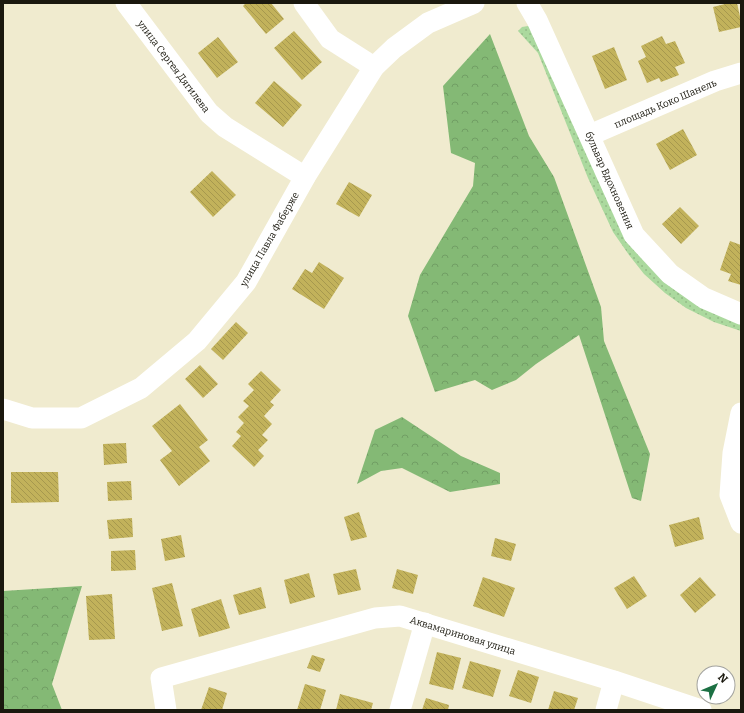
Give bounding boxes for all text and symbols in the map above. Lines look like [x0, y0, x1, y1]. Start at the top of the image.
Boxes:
street label: улица Сергея Дягилева [134, 17, 212, 116]
street label: площадь Коко Шанель [612, 77, 718, 131]
street label: бульвар Вдохновения [582, 129, 637, 231]
street label: улица Павла Фаберже [236, 190, 302, 290]
street label: Аквамариновая улица [408, 614, 517, 658]
north arrow [696, 665, 736, 705]
text: N [715, 671, 731, 686]

